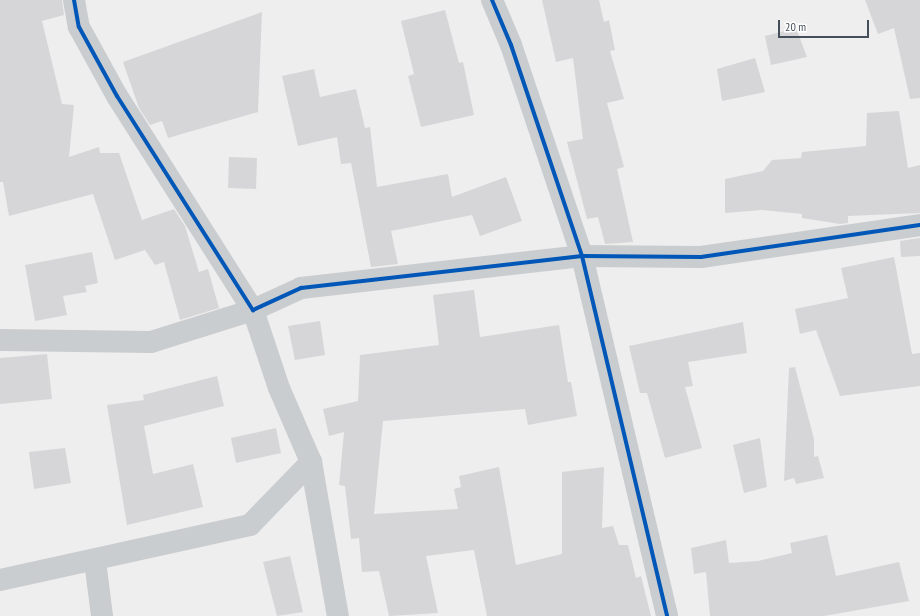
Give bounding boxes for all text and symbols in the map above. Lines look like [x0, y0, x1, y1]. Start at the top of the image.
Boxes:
scale bar [780, 12, 871, 38]
text: 20 m [785, 19, 806, 34]

